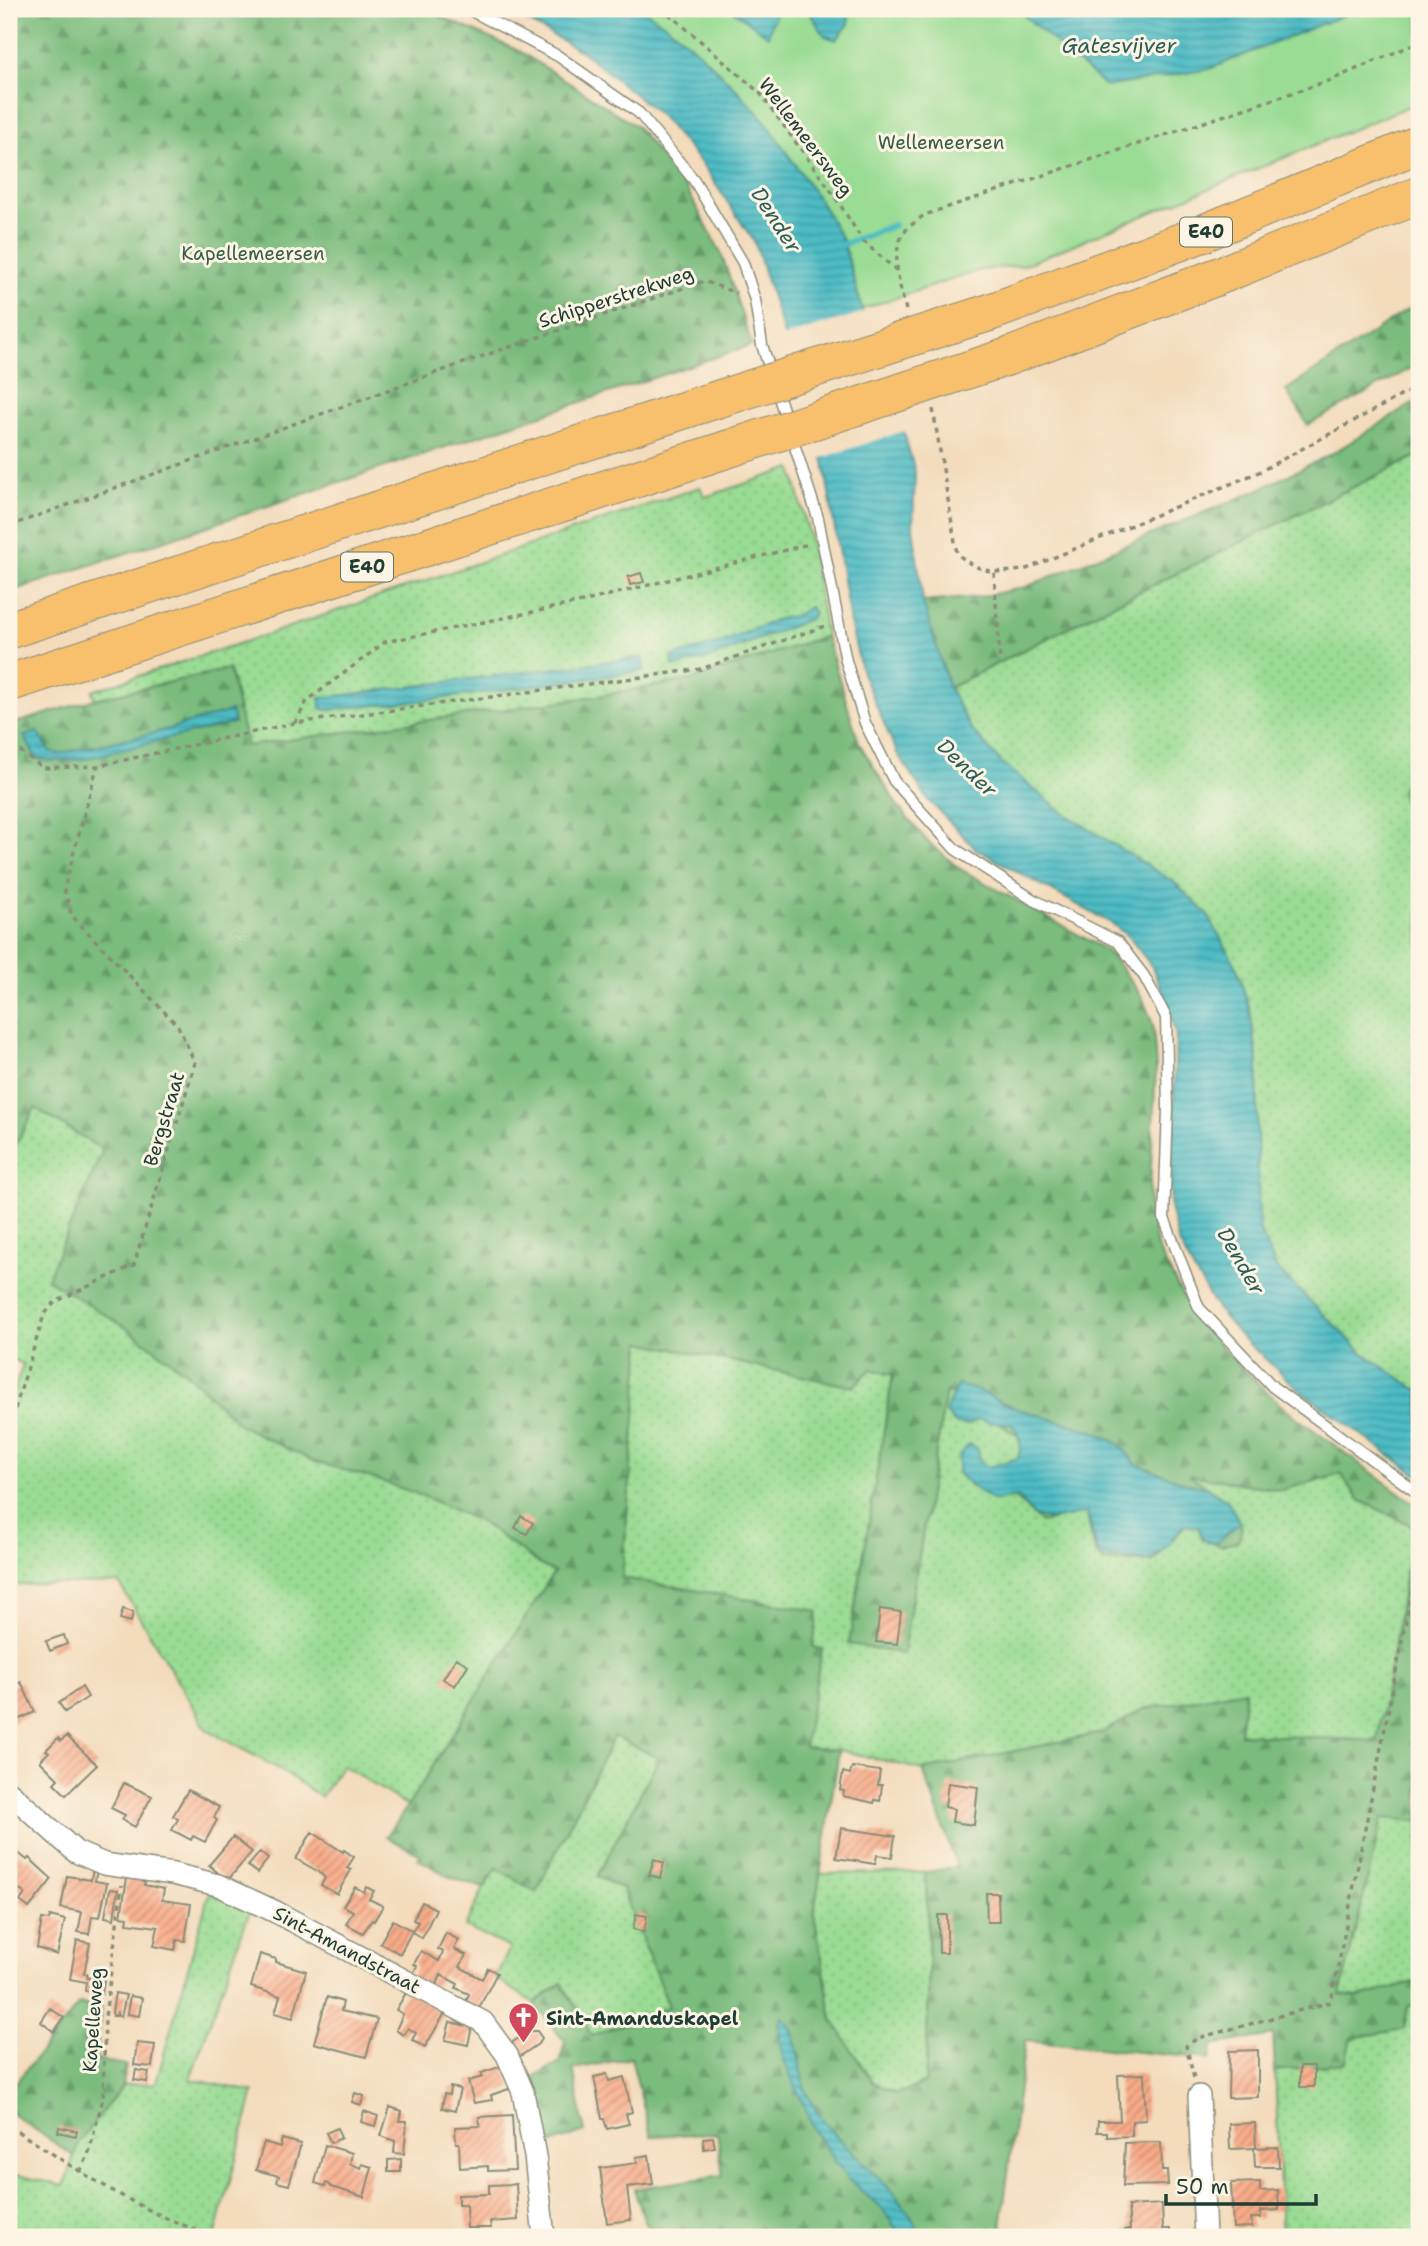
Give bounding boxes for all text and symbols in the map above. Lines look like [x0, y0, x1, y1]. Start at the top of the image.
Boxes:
water label: Gatesvijver [1062, 32, 1177, 60]
street label: Wellemeersweg [753, 72, 859, 202]
park label: Wellemeersen [878, 130, 1004, 155]
water label: Dender [744, 182, 808, 259]
road number: E40 [1180, 218, 1232, 246]
park label: Kapellemeersen [181, 241, 325, 266]
street label: Schipperstrekweg [535, 260, 697, 334]
road number: E40 [341, 552, 393, 582]
water label: Dender [931, 732, 1004, 804]
street label: Bergstraat [138, 1069, 190, 1169]
water label: Dender [1211, 1222, 1272, 1301]
street label: Sint-Amandstraat [269, 1901, 425, 1999]
street label: Kapelleweg [77, 1967, 109, 2073]
church icon: Sint-Amanduskapel [506, 2001, 540, 2045]
place label: Sint-Amanduskapel [546, 2006, 739, 2031]
scale bar [1166, 2162, 1316, 2206]
text: 50 m [1176, 2173, 1229, 2201]

